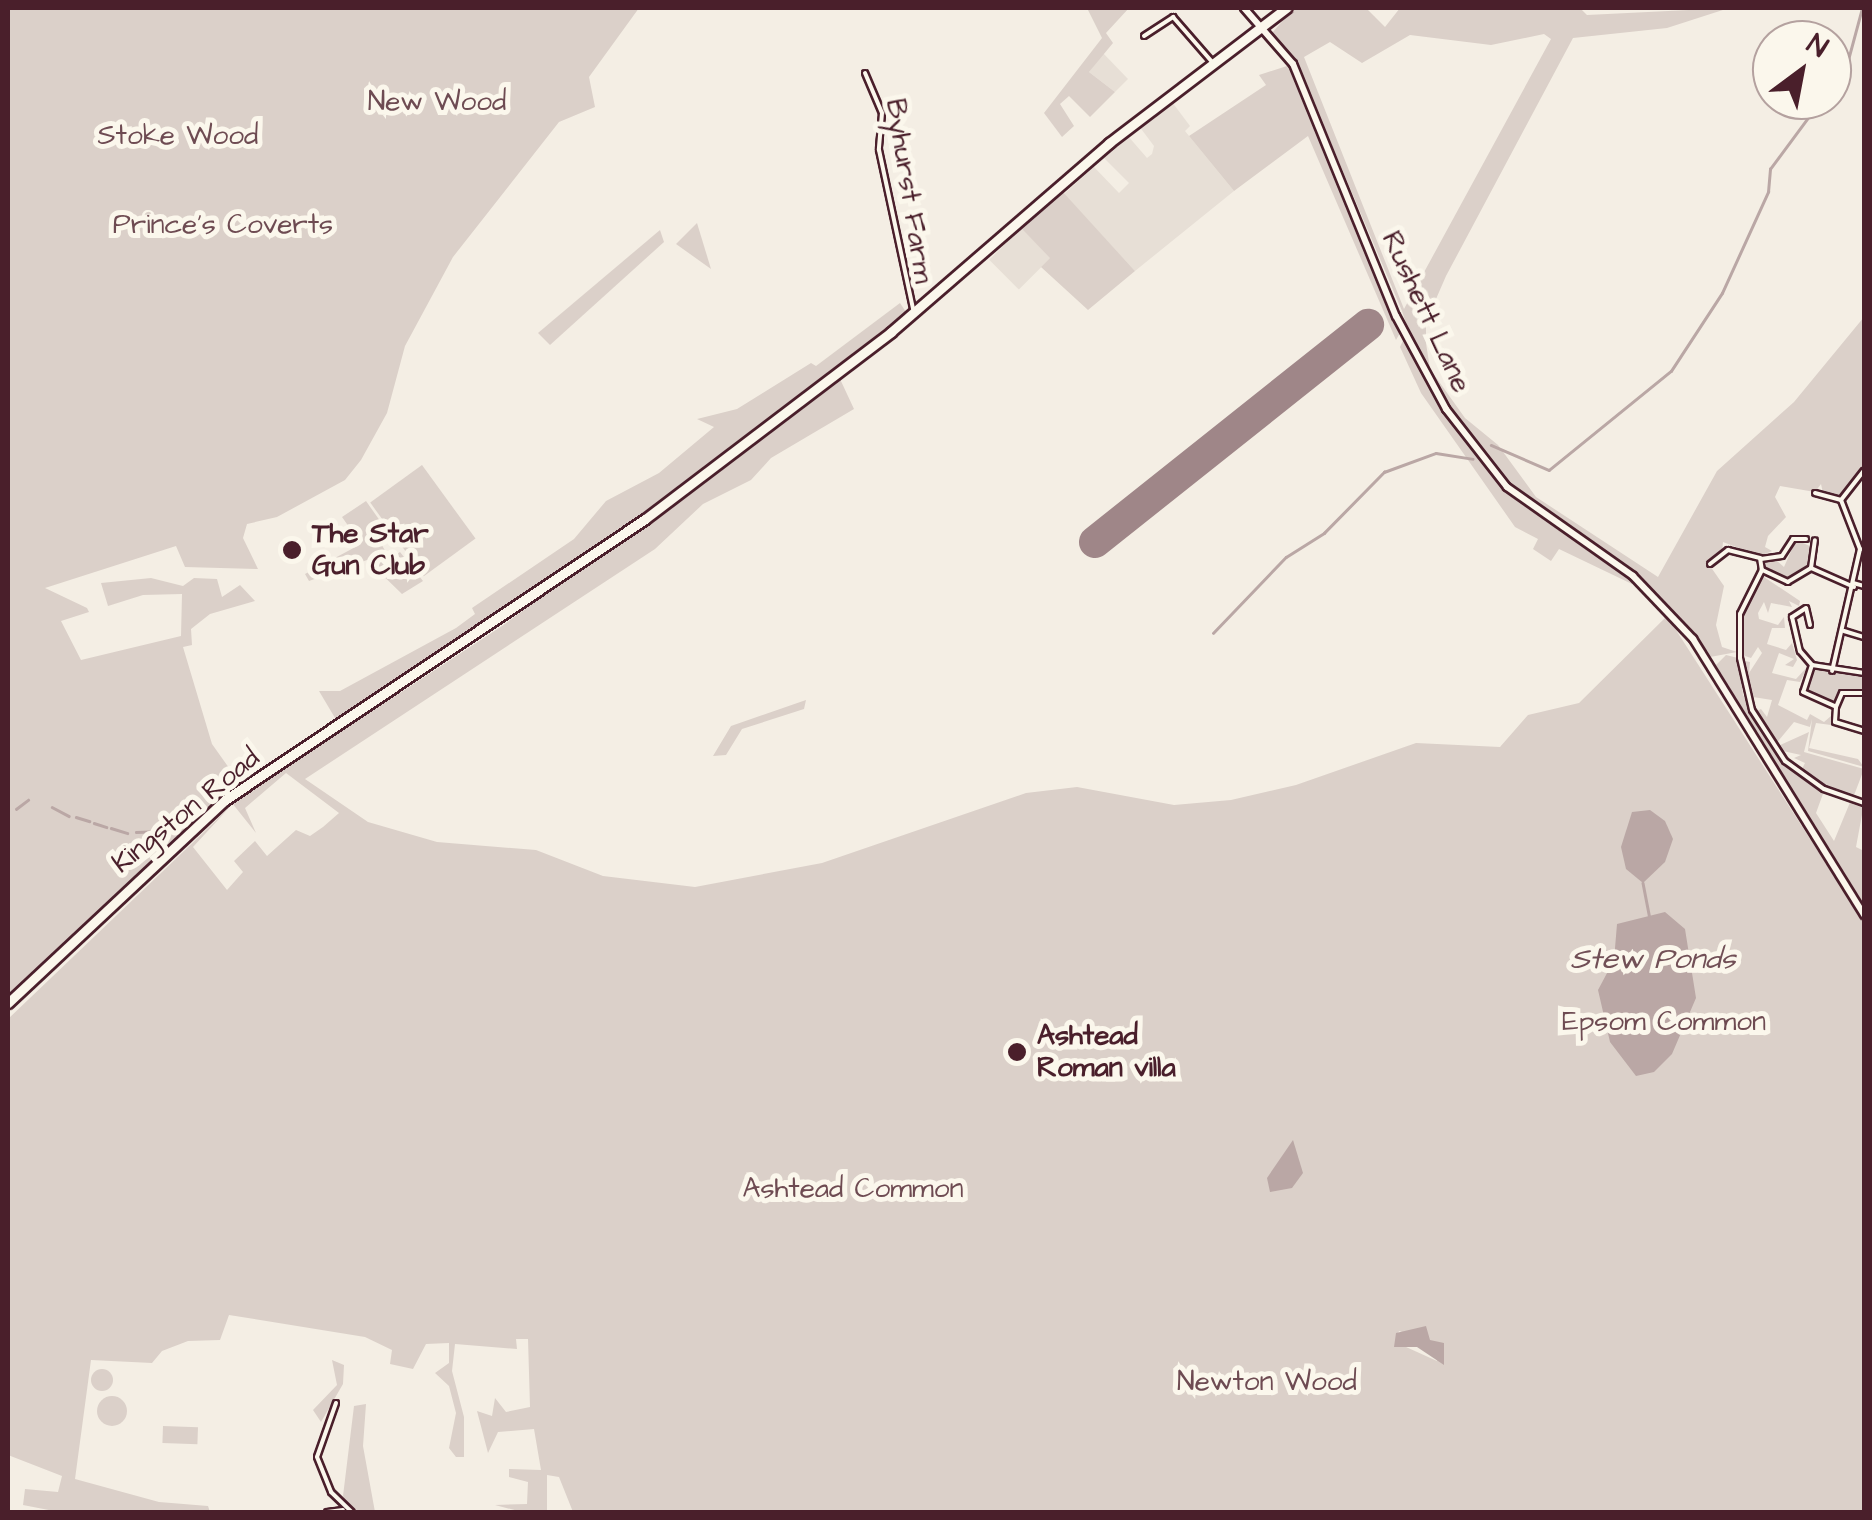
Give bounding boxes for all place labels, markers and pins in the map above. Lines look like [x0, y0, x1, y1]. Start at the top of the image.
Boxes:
place label: The Star Gun Club [312, 517, 429, 583]
marker: The Star Gun Club [281, 539, 303, 561]
place label: Ashtead Roman villa [1037, 1019, 1176, 1085]
marker: Ashtead Roman villa [1006, 1041, 1028, 1063]

